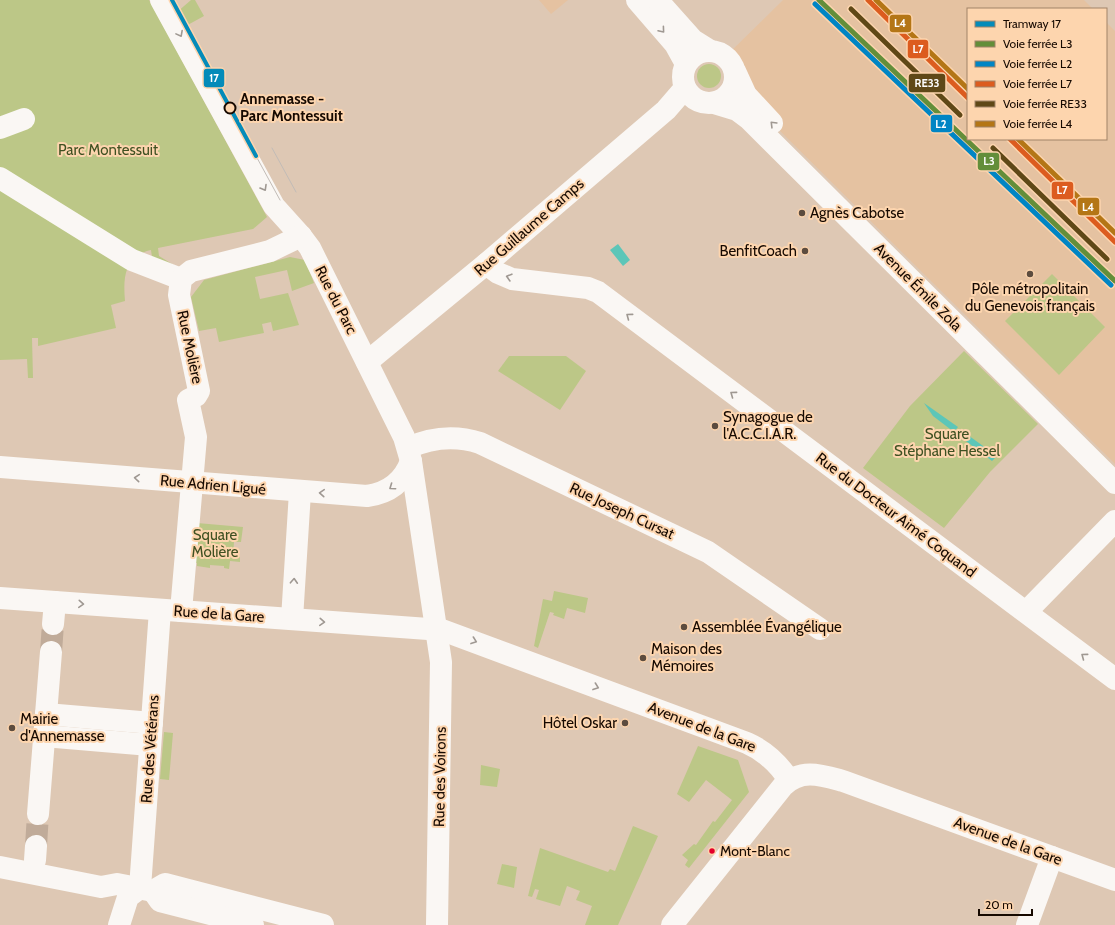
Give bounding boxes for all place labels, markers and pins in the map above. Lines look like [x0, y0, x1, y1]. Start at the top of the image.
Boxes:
place label: Annemasse - Parc Montessuit [240, 90, 343, 125]
marker: Annemasse - Parc Montessuit [223, 101, 237, 115]
place label: Agnès Cabotse [810, 204, 904, 222]
marker: Agnès Cabotse [797, 208, 807, 218]
place label: BenfitCoach [719, 242, 797, 260]
marker: BenfitCoach [800, 246, 810, 256]
marker: Pôle métropolitain du Genevois français [1025, 269, 1035, 279]
place label: Pôle métropolitain du Genevois français [965, 280, 1095, 315]
place label: Synagogue de l'A.C.C.I.A.R. [723, 408, 813, 443]
marker: Synagogue de l'A.C.C.I.A.R. [710, 421, 720, 431]
place label: Assemblée Évangélique [692, 617, 842, 636]
marker: Assemblée Évangélique [679, 622, 689, 632]
place label: Maison des Mémoires [651, 640, 722, 675]
marker: Maison des Mémoires [638, 653, 648, 663]
place label: Mairie d'Annemasse [20, 710, 105, 745]
place label: Hôtel Oskar [543, 714, 617, 732]
marker: Hôtel Oskar [620, 718, 630, 728]
marker: Mairie d'Annemasse [7, 723, 17, 733]
place label: Mont-Blanc [720, 842, 790, 860]
marker: Mont-Blanc [707, 846, 717, 856]

